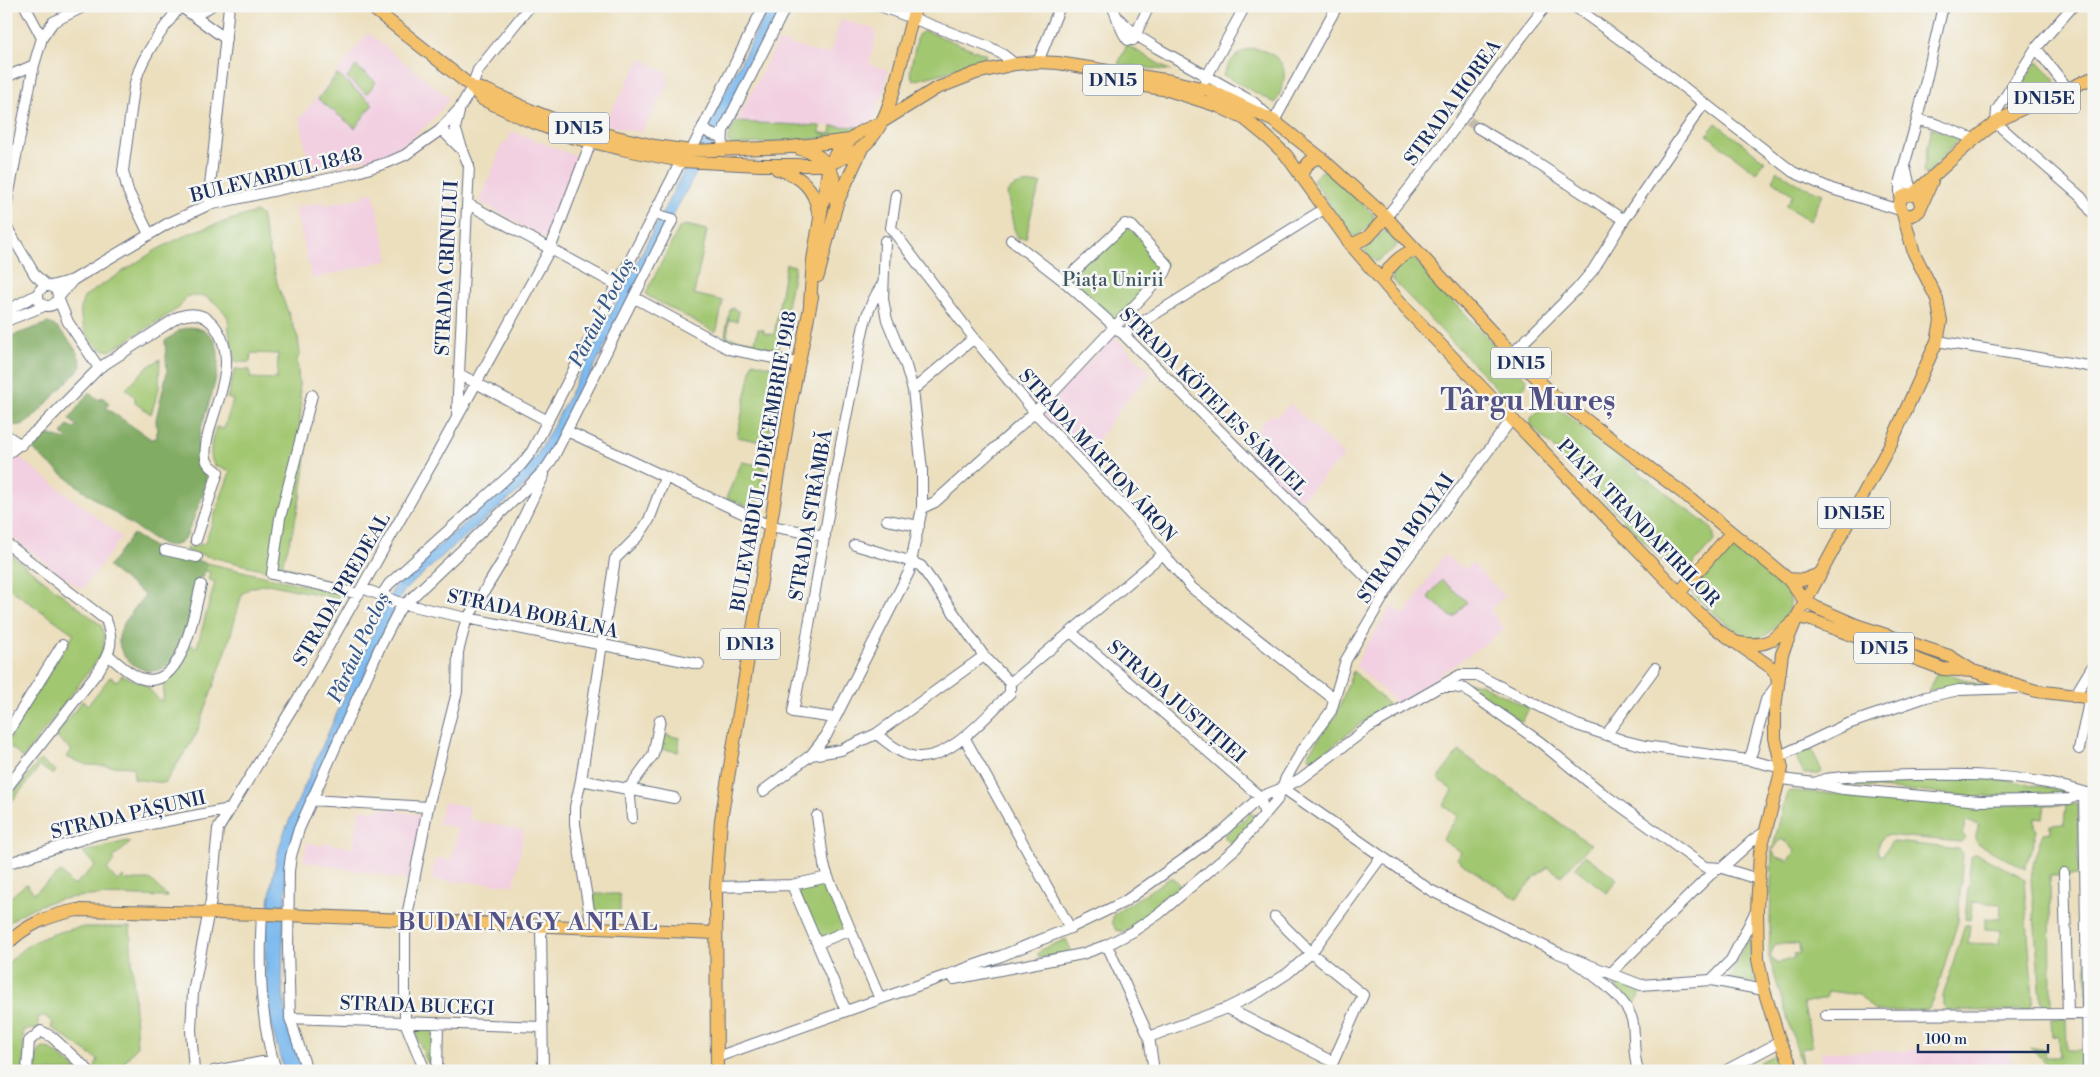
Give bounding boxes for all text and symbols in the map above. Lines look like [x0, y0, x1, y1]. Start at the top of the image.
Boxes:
street label: STRADA HOREA [1399, 34, 1507, 170]
road number: DN15 [1083, 64, 1143, 96]
road number: DN15E [2008, 82, 2080, 114]
road number: DN15 [549, 112, 609, 144]
street label: BULEVARDUL 1848 [187, 142, 365, 208]
street label: STRADA CRINULUI [430, 180, 464, 356]
water label: Pârâul Pocloș [564, 254, 641, 372]
park label: Piața Unirii [1062, 268, 1164, 292]
street label: STRADA KÖTELES SÁMUEL [1114, 302, 1313, 501]
street label: BULEVARDUL 1 DECEMBRIE 1918 [725, 309, 802, 615]
road number: DN15 [1491, 348, 1551, 378]
street label: STRADA MÁRTON ÁRON [1013, 364, 1182, 547]
district label: Târgu Mureș [1441, 383, 1615, 420]
street label: STRADA STRÂMBĂ [783, 427, 838, 603]
street label: PIAȚA TRANDAFIRILOR [1551, 434, 1725, 613]
street label: STRADA BOLYAI [1352, 469, 1459, 608]
road number: DN15E [1818, 498, 1890, 528]
street label: STRADA PREDEAL [288, 508, 396, 671]
street label: STRADA BOBÂLNA [445, 583, 622, 644]
water label: Pârâul Pocloș [322, 588, 396, 708]
road number: DN13 [720, 629, 780, 660]
road number: DN15 [1854, 632, 1914, 664]
street label: STRADA JUSTIȚIEI [1102, 635, 1250, 769]
street label: STRADA PĂȘUNII [48, 784, 208, 844]
district label: BUDAI NAGY ANTAL [398, 908, 658, 938]
street label: STRADA BUCEGI [339, 991, 495, 1021]
scale bar [1918, 1022, 2048, 1054]
text: 100 m [1925, 1030, 1967, 1049]

